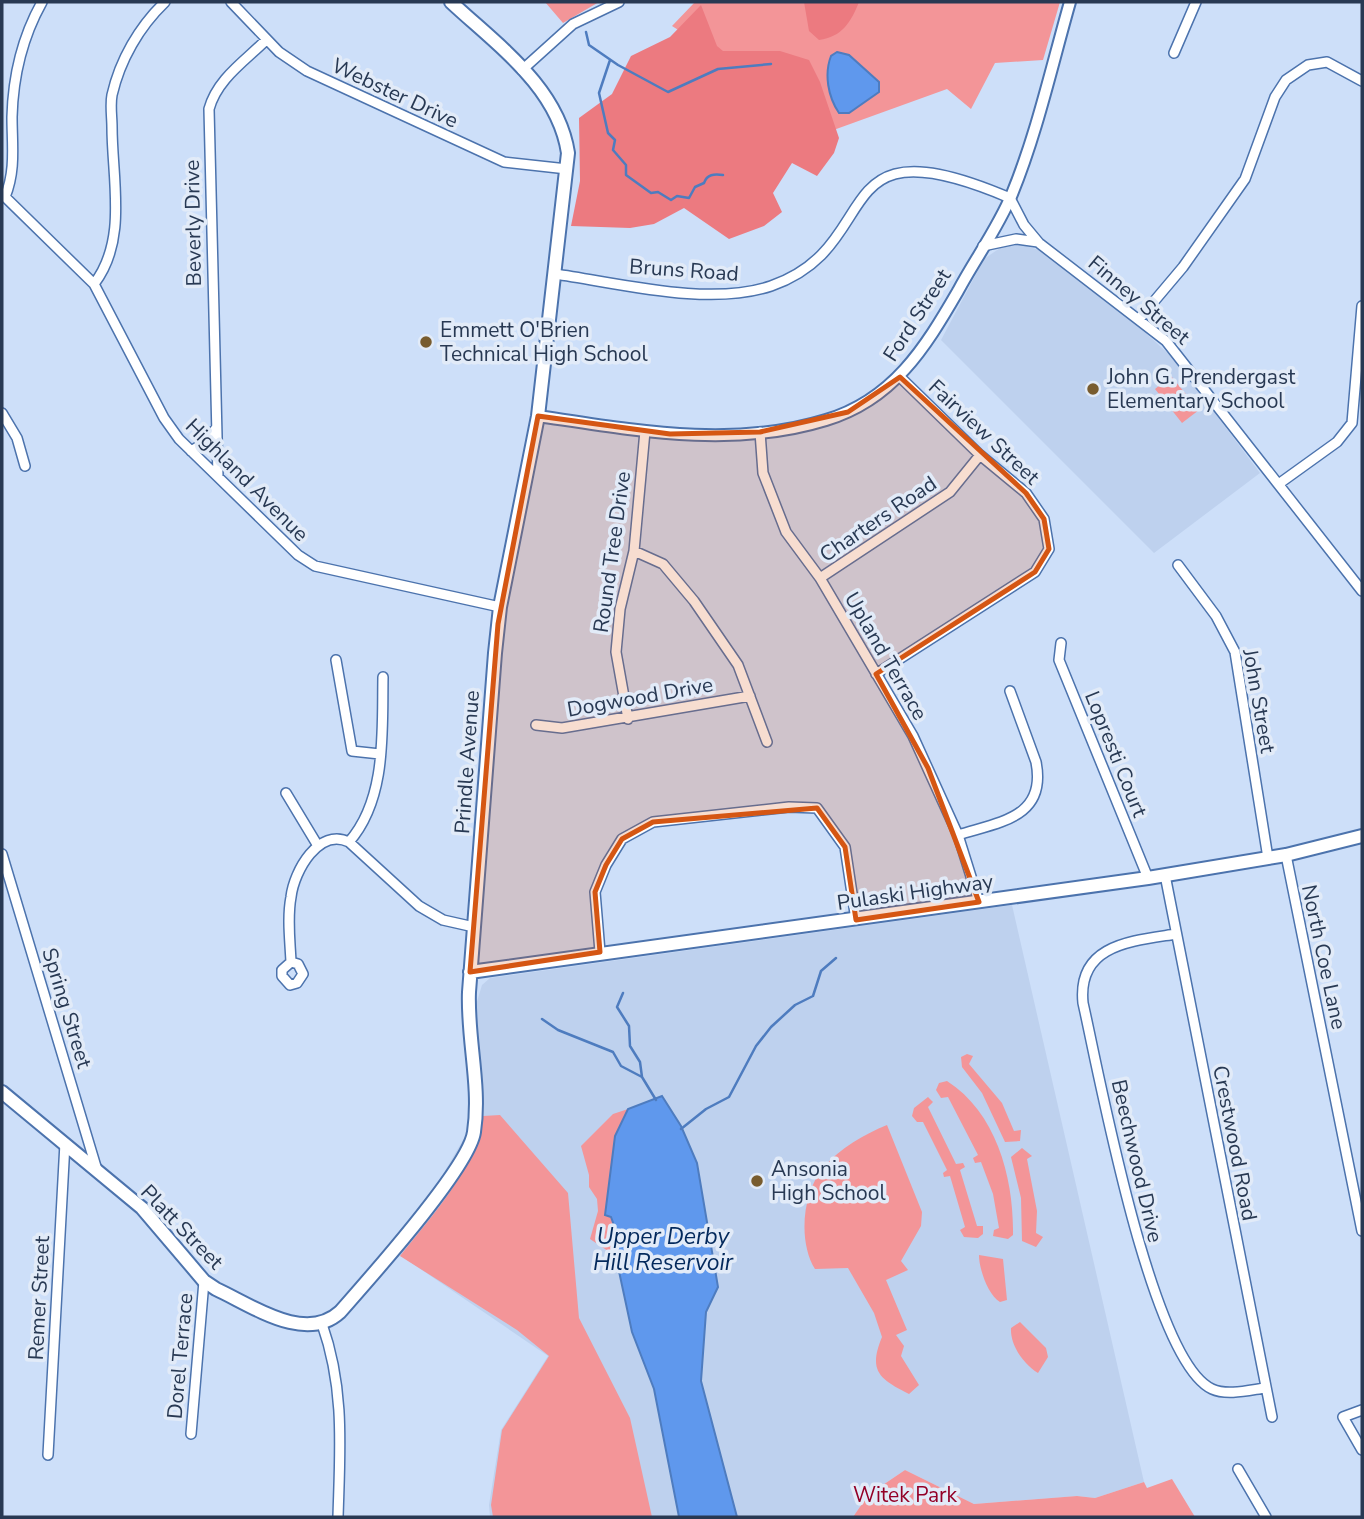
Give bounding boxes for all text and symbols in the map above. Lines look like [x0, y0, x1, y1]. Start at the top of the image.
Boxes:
street label: Webster Drive [327, 51, 463, 135]
street label: Beverly Drive [178, 159, 208, 287]
street label: Finney Street [1082, 249, 1196, 351]
street label: Bruns Road [628, 252, 740, 288]
street label: Ford Street [877, 263, 958, 367]
place label: Emmett O'Brien Technical High School [440, 316, 648, 368]
marker: Emmett O'Brien Technical High School [418, 334, 434, 350]
place label: John G. Prendergast Elementary School [1106, 363, 1296, 415]
street label: Fairview Street [922, 373, 1046, 491]
marker: John G. Prendergast Elementary School [1085, 381, 1101, 397]
street label: Highland Avenue [179, 412, 315, 548]
street label: Round Tree Drive [587, 469, 637, 635]
street label: Charters Road [814, 470, 942, 568]
street label: Upland Terrace [838, 587, 934, 725]
street label: John Street [1236, 646, 1282, 756]
street label: Dogwood Drive [565, 670, 715, 724]
street label: Lopresti Court [1078, 687, 1154, 822]
street label: Prindle Avenue [448, 689, 486, 835]
street label: Pulaski Highway [835, 867, 995, 917]
street label: North Coe Lane [1295, 882, 1353, 1032]
street label: Spring Street [35, 944, 99, 1072]
street label: Crestwood Road [1206, 1063, 1264, 1223]
street label: Beechwood Drive [1105, 1077, 1169, 1245]
place label: Ansonia High School [771, 1155, 886, 1207]
marker: Ansonia High School [749, 1173, 765, 1189]
street label: Platt Street [134, 1179, 230, 1276]
water label: Upper Derby Hill Reservoir [593, 1221, 734, 1278]
street label: Remer Street [22, 1235, 56, 1361]
street label: Dorel Terrace [161, 1292, 199, 1420]
park label: Witek Park [853, 1481, 958, 1509]

